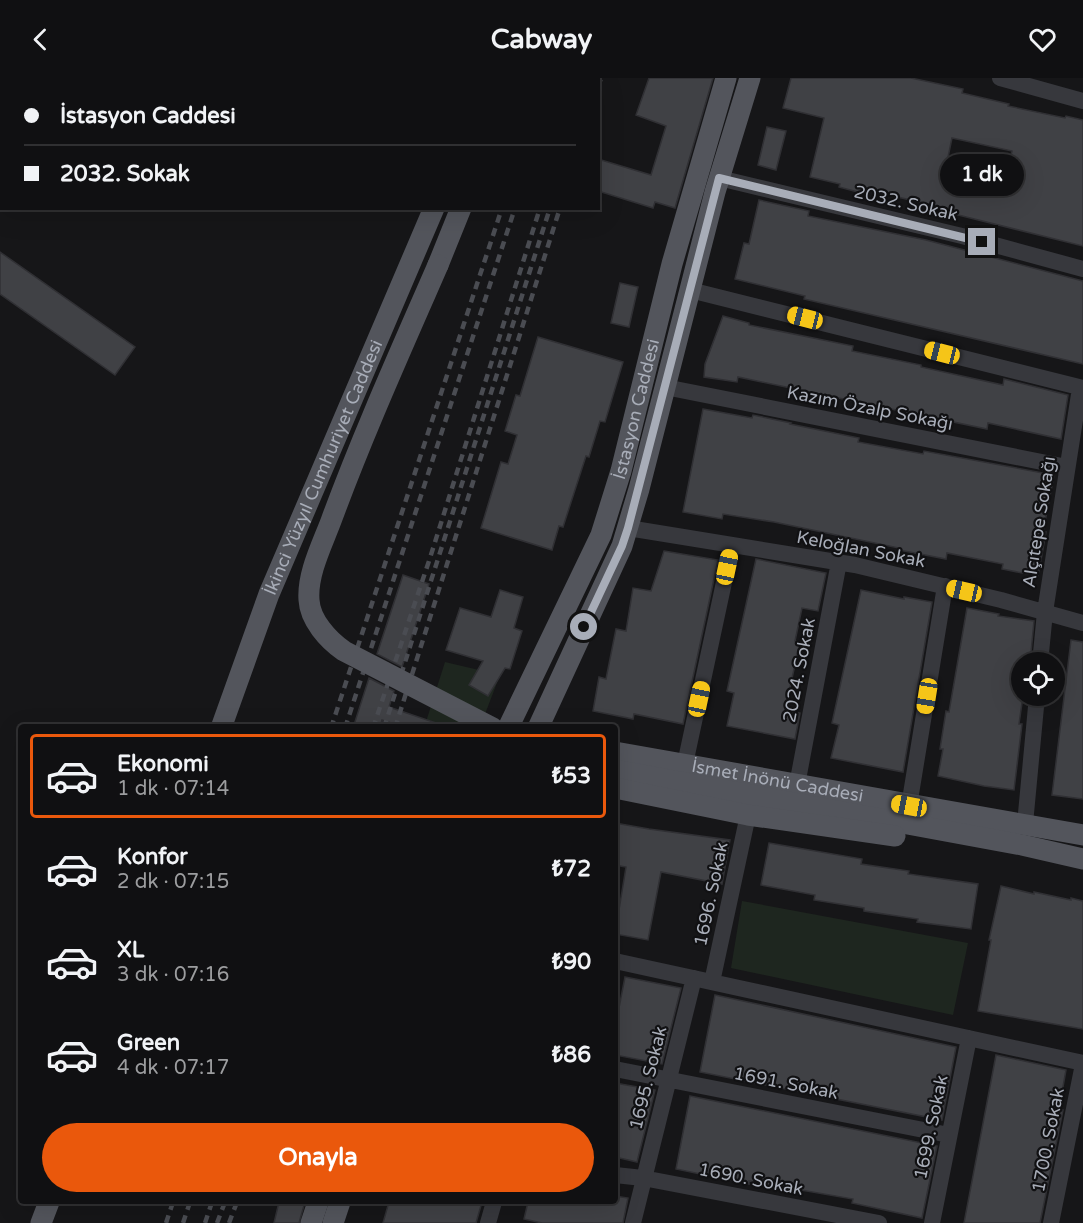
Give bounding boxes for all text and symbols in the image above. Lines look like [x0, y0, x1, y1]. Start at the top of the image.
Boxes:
icon: back [24, 23, 57, 56]
text: Cabway [491, 23, 592, 56]
icon: heart [1026, 23, 1059, 56]
text: İstasyon Caddesi [60, 103, 236, 129]
callout: 1 dk [940, 155, 1024, 197]
text: 2032. Sokak [60, 161, 190, 187]
text: 1 dk [961, 163, 1003, 187]
street label: 2032. Sokak [852, 180, 960, 226]
route end [968, 228, 995, 255]
car [785, 305, 825, 331]
street label: İkinci Yüzyıl Cumhuriyet Caddesi [259, 336, 387, 598]
street label: İstasyon Caddesi [608, 337, 664, 482]
car [922, 340, 962, 366]
street label: Kazım Özalp Sokağı [785, 381, 955, 435]
street label: Alçıtepe Sokağı [1018, 455, 1060, 589]
street label: Keloğlan Sokak [795, 526, 928, 572]
car [714, 548, 740, 586]
car [944, 578, 984, 604]
route start [570, 613, 597, 640]
street label: 2024. Sokak [778, 616, 820, 724]
map controls [1011, 652, 1065, 706]
button: locate [1011, 652, 1065, 706]
car [915, 677, 939, 715]
car [686, 680, 712, 718]
icon: car [45, 749, 99, 803]
text: Ekonomi [117, 751, 209, 777]
street label: İsmet İnönü Caddesi [690, 755, 865, 807]
text: ₺53 [552, 763, 591, 789]
text: 1 dk · 07:14 [117, 777, 229, 801]
car [890, 794, 928, 818]
street label: 1696. Sokak [689, 840, 733, 948]
icon: car [45, 842, 99, 896]
text: Konfor [117, 844, 188, 870]
text: ₺72 [552, 856, 591, 882]
text: 2 dk · 07:15 [117, 870, 229, 894]
icon: car [45, 935, 99, 989]
text: XL [117, 937, 144, 963]
text: ₺90 [552, 949, 591, 975]
text: 3 dk · 07:16 [117, 963, 229, 987]
street label: 1695. Sokak [625, 1024, 672, 1132]
icon: car [45, 1028, 99, 1082]
text: Green [117, 1030, 180, 1056]
text: ₺86 [552, 1042, 591, 1068]
text: 4 dk · 07:17 [117, 1056, 229, 1080]
street label: 1691. Sokak [732, 1062, 840, 1104]
street label: 1699. Sokak [909, 1073, 953, 1181]
street label: 1700. Sokak [1027, 1086, 1069, 1194]
button: Onayla [42, 1123, 594, 1192]
street label: 1690. Sokak [697, 1158, 805, 1200]

